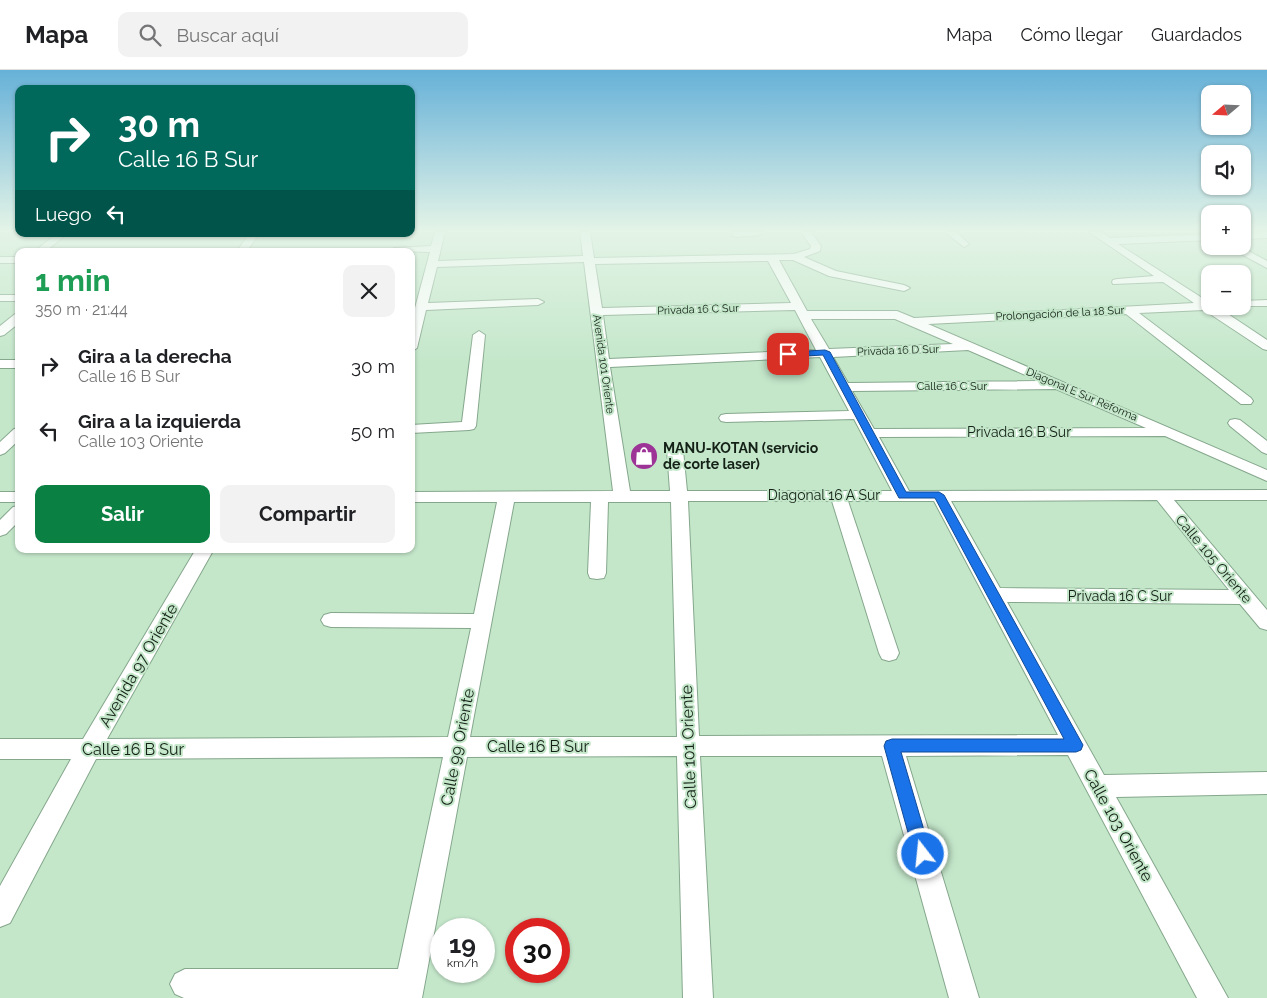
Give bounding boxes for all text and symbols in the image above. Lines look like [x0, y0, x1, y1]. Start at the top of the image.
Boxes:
search box [118, 12, 468, 57]
text: Mapa [25, 20, 88, 49]
icon: search [136, 21, 164, 49]
text: Buscar aquí [176, 24, 279, 46]
text: Mapa [946, 24, 992, 45]
text: Cómo llegar [1020, 24, 1123, 45]
text: Guardados [1151, 24, 1242, 45]
north arrow [1201, 85, 1251, 135]
map controls [1201, 85, 1251, 315]
text: 30 m [118, 104, 200, 145]
icon: right [35, 105, 100, 170]
button: sound [1201, 145, 1251, 195]
text: Calle 16 B Sur [118, 146, 258, 172]
icon: left [102, 200, 130, 228]
text: Luego [35, 203, 92, 225]
button: + [1201, 205, 1251, 255]
text: 1 min [35, 263, 111, 298]
button: close [343, 265, 395, 317]
button: − [1201, 265, 1251, 315]
text: 350 m · 21:44 [35, 300, 128, 319]
street label: Privada 16 C Sur [657, 302, 739, 317]
street label: Prolongación de la 18 Sur [995, 304, 1125, 323]
street label: Avenida 101 Oriente [590, 314, 617, 415]
pin [767, 333, 809, 375]
icon: arrive [774, 340, 802, 368]
street label: Privada 16 D Sur [857, 343, 940, 358]
text: Gira a la derecha [78, 345, 232, 367]
icon: right [35, 352, 63, 380]
text: 30 m [351, 355, 395, 377]
street label: Diagonal E Sur Reforma [1024, 365, 1140, 424]
text: Calle 16 B Sur [78, 367, 180, 386]
street label: Calle 16 C Sur [917, 380, 987, 393]
text: Gira a la izquierda [78, 410, 241, 432]
icon: left [35, 417, 63, 445]
text: 50 m [351, 420, 395, 442]
street label: Privada 16 B Sur [967, 424, 1071, 440]
text: Calle 103 Oriente [78, 432, 203, 451]
place label: MANU-KOTAN (servicio de corte laser) [663, 440, 819, 472]
shop icon: MANU-KOTAN (servicio de corte laser) [629, 441, 659, 471]
button: Salir [35, 485, 210, 543]
button: Compartir [220, 485, 395, 543]
street label: Diagonal 16 A Sur [768, 487, 880, 503]
street label: Calle 105 Oriente [1173, 512, 1255, 606]
street label: Privada 16 C Sur [1068, 588, 1172, 604]
street label: Avenida 97 Oriente [95, 600, 182, 730]
street label: Calle 101 Oriente [677, 685, 700, 809]
street label: Calle 99 Oriente [437, 687, 478, 807]
street label: Calle 16 B Sur [487, 737, 589, 756]
street label: Calle 16 B Sur [82, 740, 184, 759]
street label: Calle 103 Oriente [1080, 766, 1157, 885]
position arrow [896, 827, 948, 879]
speed limit sign: 30 [505, 918, 570, 983]
text: 19 [449, 929, 476, 959]
text: km/h [447, 956, 478, 970]

